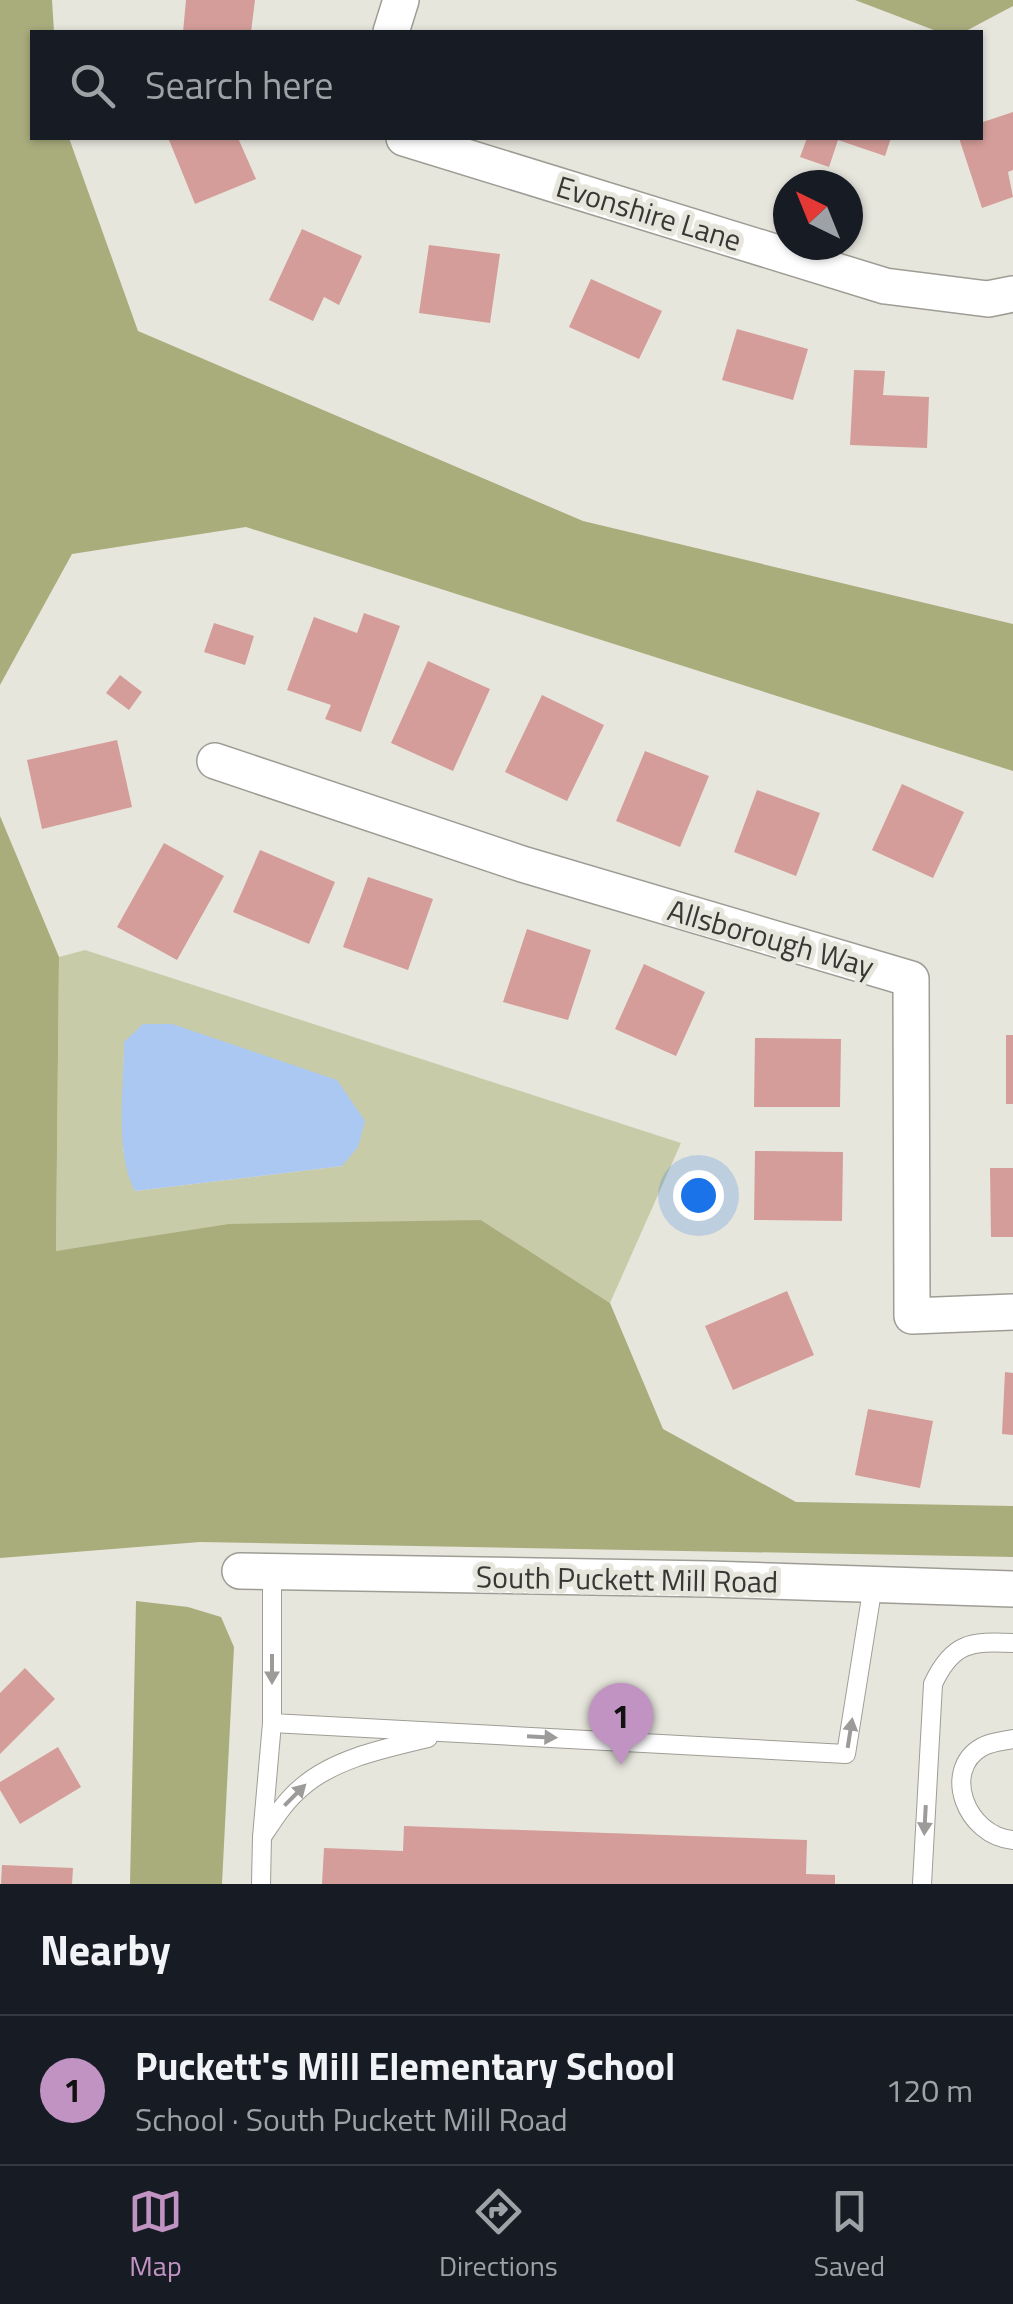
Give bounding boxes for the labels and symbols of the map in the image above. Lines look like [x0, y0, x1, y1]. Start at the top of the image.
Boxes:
street label: Evonshire Lane [551, 163, 747, 263]
north arrow [773, 170, 863, 260]
street label: Allsborough Way [662, 887, 880, 989]
your location [673, 1170, 724, 1221]
street label: South Puckett Mill Road [476, 1553, 778, 1605]
one-way arrow [264, 1654, 280, 1686]
pin: 1 [588, 1682, 654, 1765]
one-way arrow [842, 1717, 858, 1749]
one-way arrow [527, 1730, 559, 1746]
one-way arrow [283, 1783, 307, 1807]
one-way arrow [917, 1805, 933, 1837]

